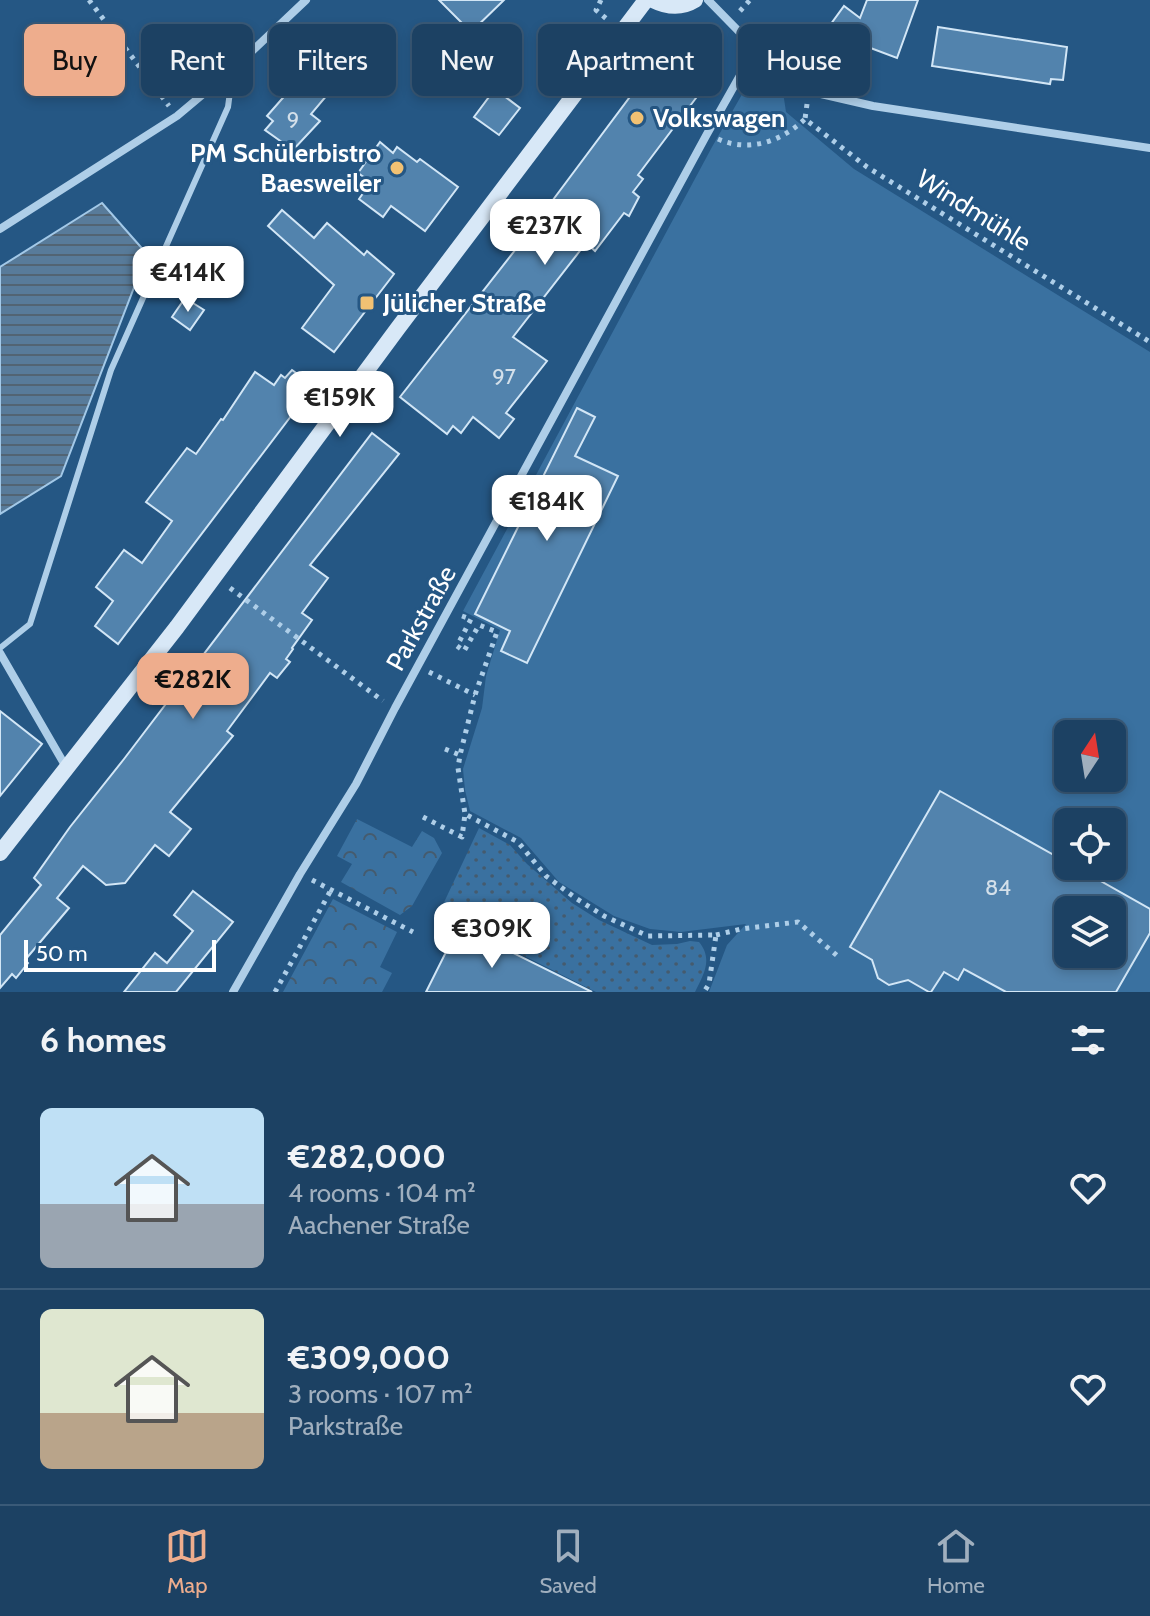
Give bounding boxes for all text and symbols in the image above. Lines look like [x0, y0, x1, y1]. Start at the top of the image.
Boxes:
chip: Buy [24, 24, 125, 96]
chip: Rent [141, 24, 253, 96]
chip: Filters [269, 24, 396, 96]
chip: New [412, 24, 522, 96]
chip: Apartment [538, 24, 722, 96]
chip: House [738, 24, 870, 96]
place label: Volkswagen [653, 102, 785, 134]
house number: 9 [287, 106, 299, 133]
marker: Volkswagen [628, 109, 646, 127]
place label: PM Schülerbistro Baesweiler [190, 137, 381, 199]
marker: PM Schülerbistro Baesweiler [388, 159, 406, 177]
street label: Windmühle [911, 162, 1037, 258]
pin: €237K [489, 199, 601, 267]
text: €237K [508, 209, 582, 241]
pin: €414K [132, 246, 244, 314]
text: €414K [151, 256, 225, 288]
place label: Jülicher Straße [382, 287, 546, 319]
marker: Jülicher Straße [358, 294, 376, 312]
house number: 97 [492, 363, 516, 390]
pin: €159K [284, 371, 396, 439]
text: €159K [304, 381, 376, 413]
pin: €184K [491, 475, 603, 543]
text: €184K [510, 485, 584, 517]
street label: Parkstraße [379, 560, 463, 676]
pin: €282K [137, 653, 249, 721]
text: €282K [155, 663, 231, 695]
north arrow [1054, 720, 1126, 792]
map controls [1054, 720, 1126, 968]
button: locate [1054, 808, 1126, 880]
house number: 84 [985, 874, 1011, 901]
button: layers [1054, 896, 1126, 968]
pin: €309K [436, 902, 548, 970]
text: €309K [452, 912, 532, 944]
scale bar [24, 936, 216, 972]
text: 50 m [36, 940, 88, 967]
icon: filters [1066, 1018, 1110, 1062]
text: 6 homes [40, 1019, 166, 1061]
text: €282,000 [288, 1135, 446, 1177]
icon: home [104, 1140, 200, 1236]
icon: heart [1066, 1166, 1110, 1210]
text: 4 rooms · 104 m² [288, 1177, 476, 1209]
text: Aachener Straße [288, 1209, 470, 1241]
text: €309,000 [288, 1336, 450, 1378]
icon: home [104, 1341, 200, 1437]
icon: heart [1066, 1367, 1110, 1411]
text: 3 rooms · 107 m² [288, 1378, 473, 1410]
text: Parkstraße [288, 1410, 403, 1442]
tab: Map [165, 1524, 209, 1599]
tab: Saved [539, 1524, 597, 1599]
tab: Home [927, 1524, 985, 1599]

